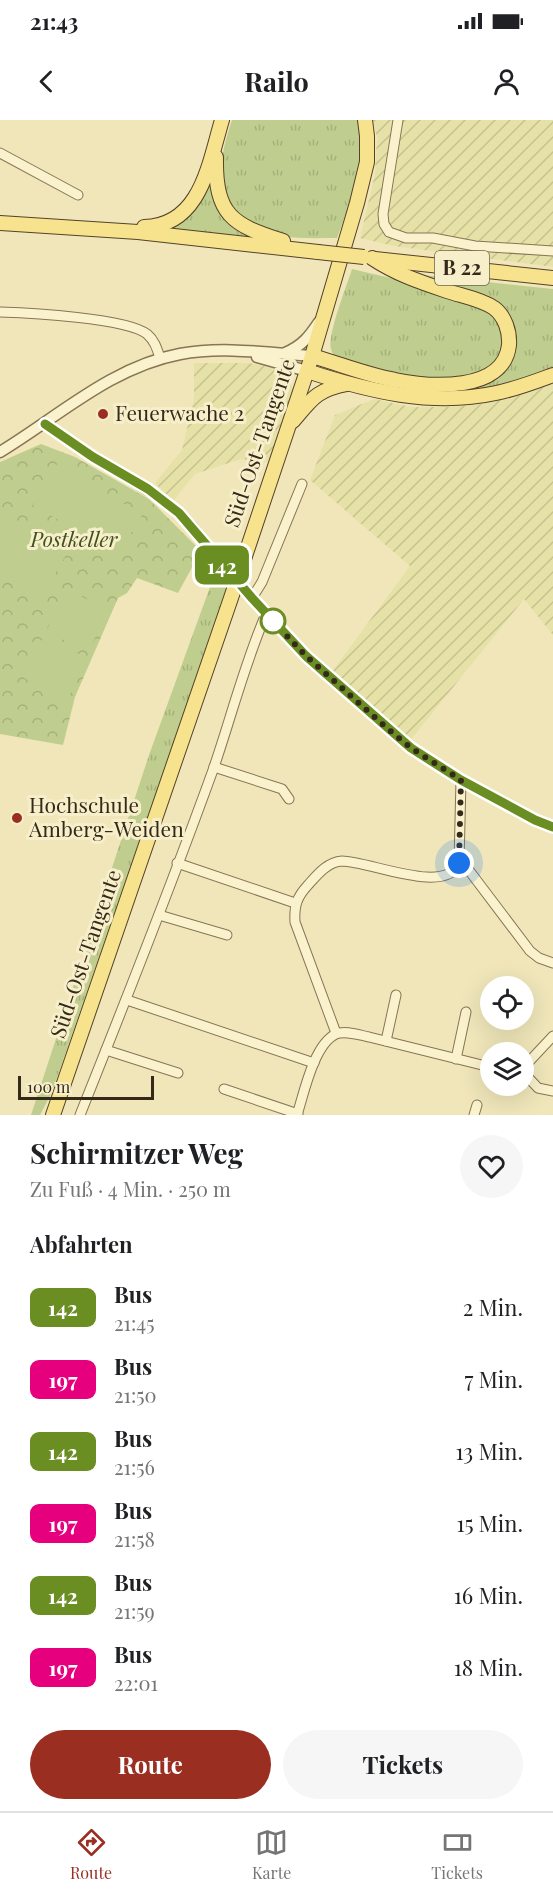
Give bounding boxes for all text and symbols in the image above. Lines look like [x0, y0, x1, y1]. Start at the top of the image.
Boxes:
text: 21:43 [30, 6, 78, 36]
text: Railo [244, 63, 309, 99]
icon: back [30, 65, 63, 98]
icon: person [490, 65, 523, 98]
road number: B 22 [435, 251, 489, 285]
street label: Süd-Ost-Tangente [216, 354, 300, 530]
place label: Feuerwache 2 [115, 398, 244, 426]
marker: Feuerwache 2 [96, 407, 110, 421]
park label: Postkeller [30, 524, 118, 552]
line badge: 142 [188, 546, 256, 584]
text: 142 [207, 551, 237, 579]
unlabelled marker [260, 608, 286, 634]
place label: Hochschule Amberg-Weiden [28, 790, 184, 842]
marker: Hochschule Amberg-Weiden [10, 811, 24, 825]
your location [444, 848, 474, 878]
street label: Süd-Ost-Tangente [42, 865, 126, 1041]
map controls [480, 976, 534, 1096]
button: locate [480, 976, 534, 1030]
button: layers [480, 1042, 534, 1096]
scale bar [18, 1073, 154, 1100]
text: 100 m [27, 1076, 70, 1097]
text: Schirmitzer Weg [30, 1134, 243, 1171]
button: heart [460, 1135, 523, 1198]
text: Zu Fuß · 4 Min. · 250 m [30, 1175, 231, 1202]
text: Abfahrten [30, 1229, 133, 1259]
text: Bus [114, 1279, 152, 1309]
text: 2 Min. [463, 1292, 523, 1322]
text: 142 [48, 1293, 78, 1321]
text: 21:45 [114, 1309, 154, 1336]
text: Bus [114, 1351, 152, 1381]
text: 7 Min. [465, 1364, 523, 1394]
text: 197 [48, 1365, 78, 1393]
text: 21:50 [114, 1381, 157, 1408]
text: Bus [114, 1423, 152, 1453]
text: 13 Min. [456, 1436, 523, 1466]
text: 142 [48, 1437, 78, 1465]
text: 21:56 [114, 1453, 155, 1480]
text: Bus [114, 1495, 152, 1525]
text: 15 Min. [457, 1508, 523, 1538]
text: 197 [48, 1509, 78, 1537]
text: 21:58 [114, 1525, 155, 1552]
text: Bus [114, 1567, 152, 1597]
text: 16 Min. [454, 1580, 523, 1610]
text: 142 [48, 1581, 78, 1609]
text: 21:59 [114, 1597, 155, 1624]
text: Bus [114, 1639, 152, 1669]
text: 18 Min. [454, 1652, 523, 1682]
text: 197 [48, 1653, 78, 1681]
text: 22:01 [114, 1669, 158, 1696]
button: Route [30, 1730, 271, 1799]
button: Tickets [283, 1730, 523, 1799]
tab: Route [70, 1826, 112, 1883]
tab: Karte [252, 1826, 291, 1883]
tab: Tickets [431, 1826, 483, 1883]

